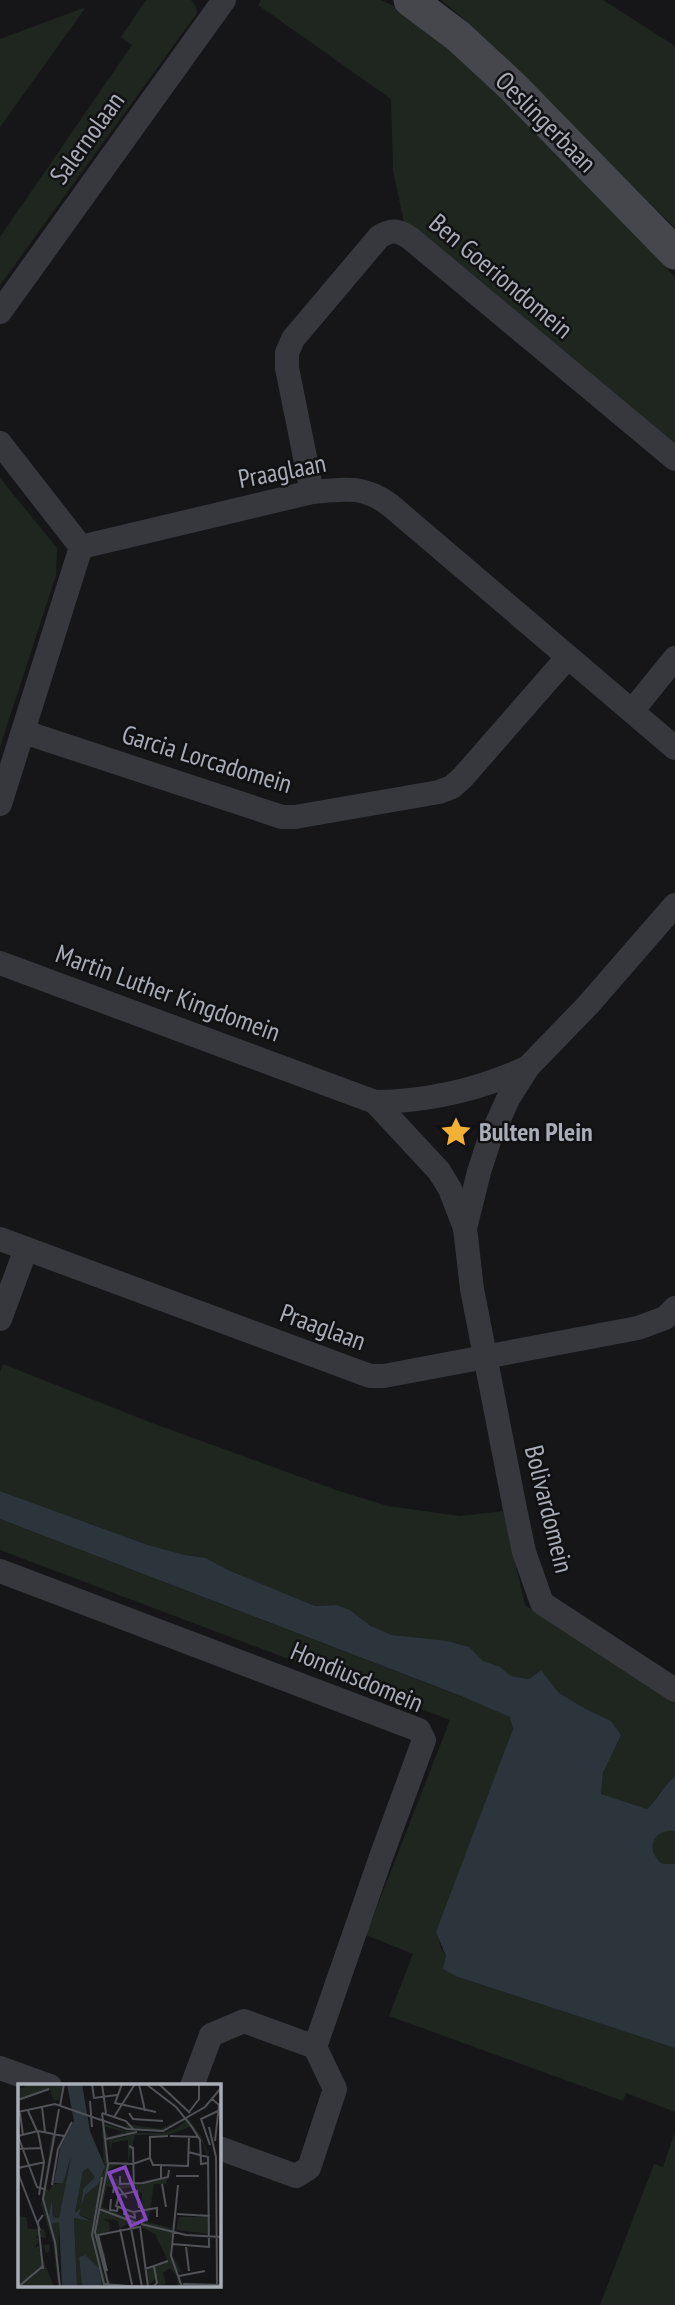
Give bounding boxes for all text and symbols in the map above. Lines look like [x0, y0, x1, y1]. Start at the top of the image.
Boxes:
street label: Oeslingerbaan [489, 64, 604, 179]
street label: Salernolaan [42, 85, 131, 190]
street label: Ben Goeriondomein [423, 206, 580, 345]
street label: Praaglaan [235, 446, 328, 495]
street label: Garcia Lorcadomein [118, 717, 296, 800]
street label: Martin Luther Kingdomein [51, 937, 285, 1048]
place icon: Bulten Plein [439, 1115, 473, 1149]
place label: Bulten Plein [479, 1115, 593, 1148]
street label: Praaglaan [276, 1296, 370, 1357]
street label: Bolivardomein [518, 1442, 581, 1576]
street label: Hondiusdomein [286, 1634, 428, 1719]
inset map [18, 2084, 220, 2288]

